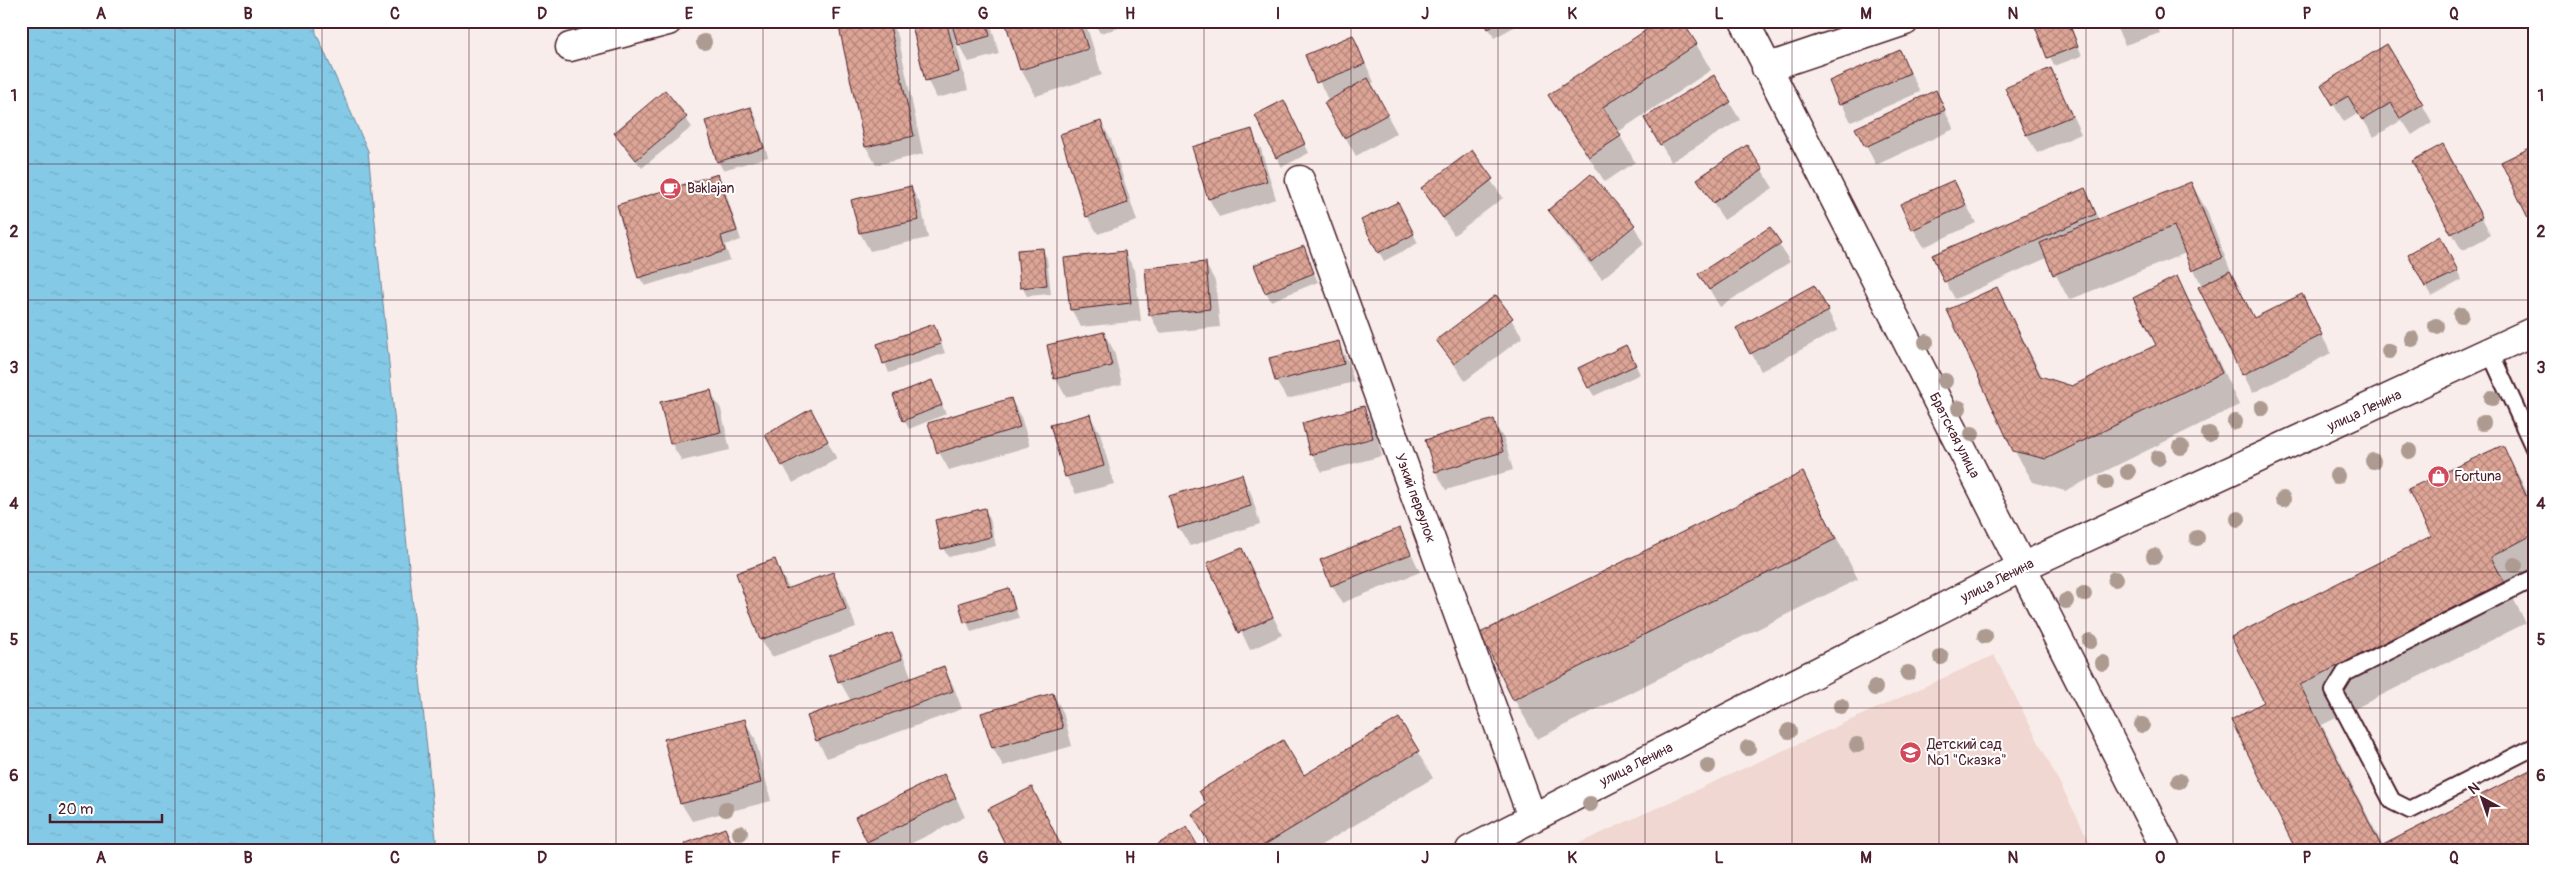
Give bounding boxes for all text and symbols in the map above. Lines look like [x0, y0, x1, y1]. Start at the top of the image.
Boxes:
text: A [96, 4, 107, 24]
text: B [243, 4, 253, 24]
text: C [390, 4, 400, 24]
text: D [537, 4, 547, 24]
text: E [685, 4, 694, 24]
text: F [831, 4, 841, 24]
text: G [978, 4, 989, 24]
text: H [1125, 4, 1135, 24]
text: I [1276, 4, 1280, 24]
text: J [1421, 4, 1429, 24]
text: K [1567, 4, 1577, 24]
text: L [1714, 4, 1724, 24]
text: M [1860, 4, 1872, 24]
text: N [2008, 4, 2019, 24]
text: O [2155, 4, 2165, 24]
text: P [2303, 4, 2312, 24]
text: Q [2449, 4, 2459, 24]
text: 1 [11, 86, 17, 106]
text: 1 [2538, 86, 2544, 106]
cafe icon: Baklajan [659, 176, 683, 200]
place label: Baklajan [687, 180, 734, 197]
text: 2 [10, 222, 19, 242]
text: 2 [2537, 222, 2546, 242]
text: 3 [10, 358, 19, 378]
text: 3 [2537, 358, 2546, 378]
street label: улица Ленина [2323, 386, 2404, 435]
street label: Братская улица [1926, 390, 1983, 481]
street label: Узкий переулок [1391, 451, 1440, 545]
shop icon: Fortuna [2426, 464, 2450, 488]
place label: Fortuna [2454, 468, 2501, 485]
text: 4 [9, 494, 19, 514]
text: 4 [2536, 494, 2546, 514]
street label: улица Ленина [1957, 555, 2037, 607]
text: 5 [10, 630, 19, 650]
text: 5 [2537, 630, 2546, 650]
place label: Детский сад №1 "Сказка" [1926, 736, 2007, 769]
street label: улица Ленина [1596, 739, 1676, 791]
school or university icon: Детский сад №1 "Сказка" [1899, 740, 1923, 764]
text: 6 [9, 766, 19, 786]
text: 6 [2536, 766, 2546, 786]
north arrow [2458, 774, 2508, 824]
text: N [2465, 779, 2483, 798]
scale bar [50, 791, 162, 823]
text: 20 m [58, 800, 93, 819]
text: A [96, 848, 107, 868]
text: B [243, 848, 253, 868]
text: C [390, 848, 400, 868]
text: D [537, 848, 547, 868]
text: E [685, 848, 694, 868]
text: F [831, 848, 841, 868]
text: G [978, 848, 989, 868]
text: H [1125, 848, 1135, 868]
text: I [1276, 848, 1280, 868]
text: J [1421, 848, 1429, 868]
text: K [1567, 848, 1577, 868]
text: L [1714, 848, 1724, 868]
text: M [1860, 848, 1872, 868]
text: N [2008, 848, 2019, 868]
text: O [2155, 848, 2165, 868]
text: P [2303, 848, 2312, 868]
text: Q [2449, 848, 2459, 868]

